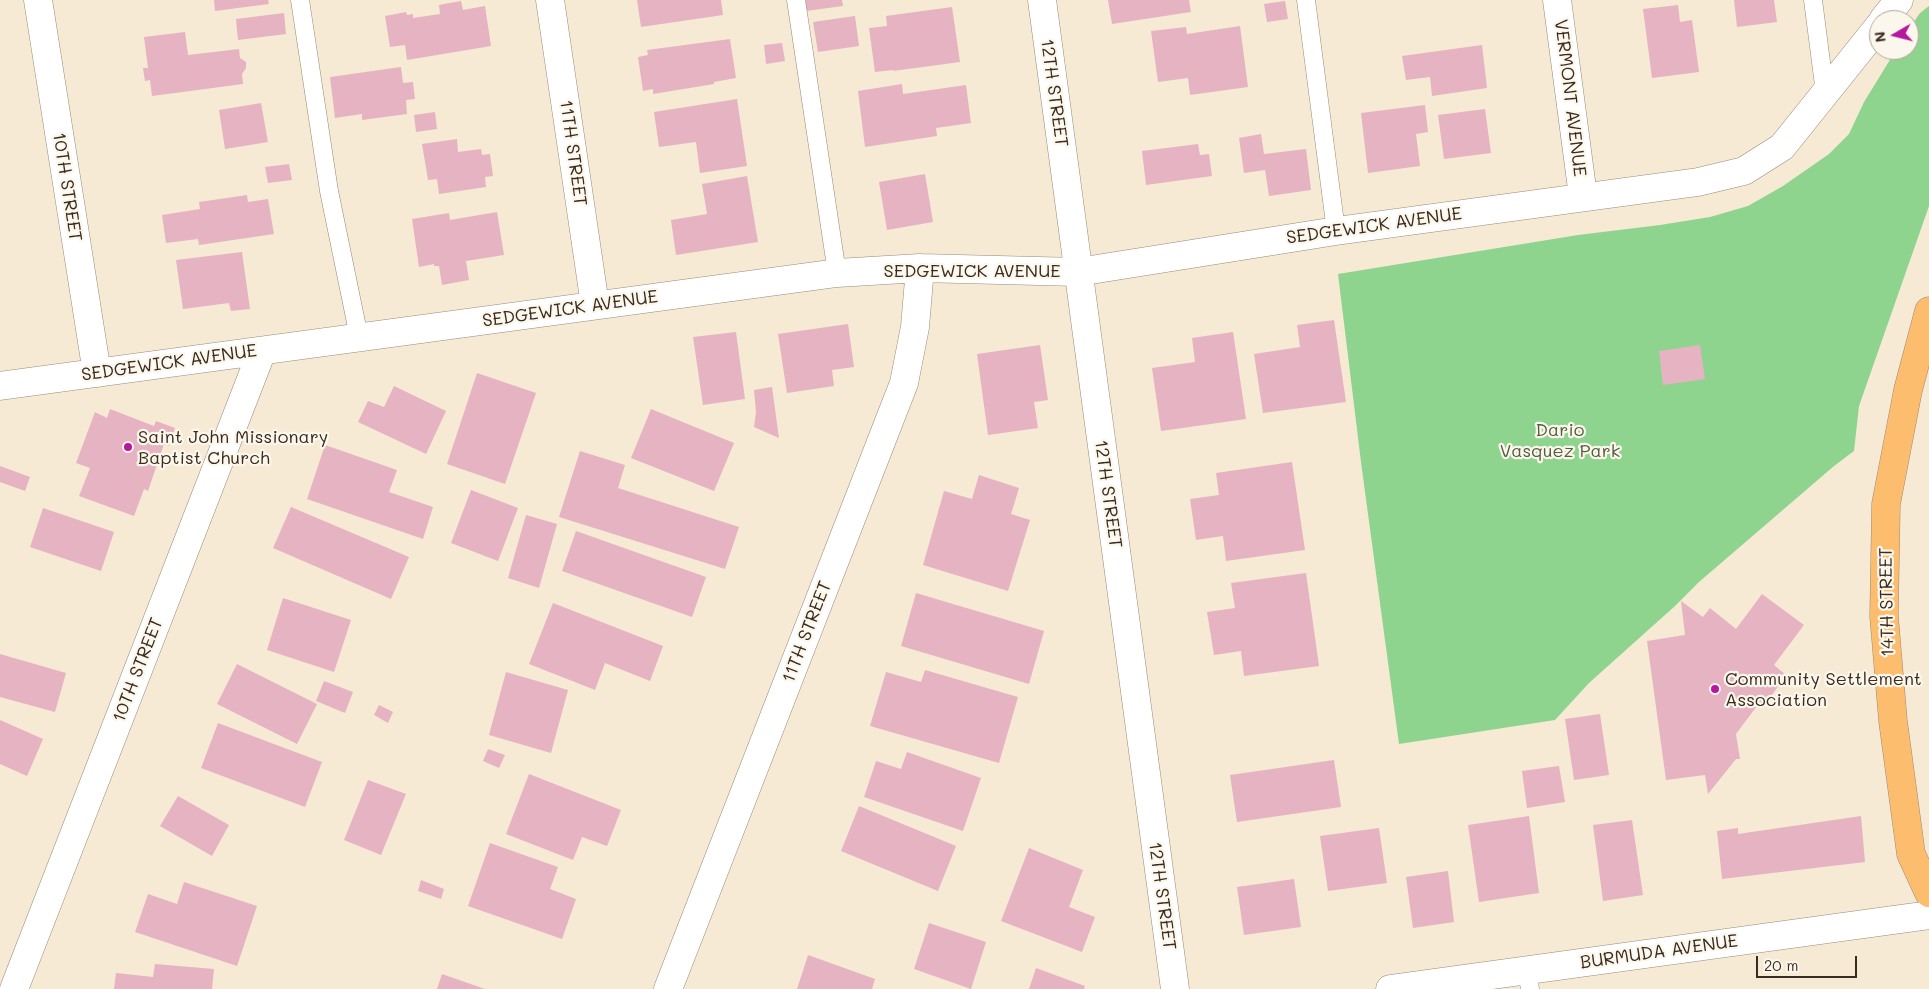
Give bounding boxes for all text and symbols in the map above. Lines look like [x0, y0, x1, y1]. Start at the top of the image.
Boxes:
north arrow [1869, 10, 1919, 60]
street label: VERMONT AVENUE [1550, 18, 1590, 178]
text: N [1869, 30, 1890, 44]
street label: 12TH STREET [1036, 38, 1072, 148]
street label: 11TH STREET [555, 98, 591, 208]
street label: 10TH STREET [48, 131, 86, 243]
street label: SEDGEWICK AVENUE [1285, 203, 1463, 249]
street label: SEDGEWICK AVENUE [884, 260, 1060, 282]
street label: SEDGEWICK AVENUE [481, 286, 659, 332]
street label: SEDGEWICK AVENUE [80, 340, 258, 386]
park label: Dario Vasquez Park [1500, 419, 1620, 462]
place label: Saint John Missionary Baptist Church [138, 426, 328, 468]
street label: 12TH STREET [1090, 439, 1126, 549]
marker: Saint John Missionary Baptist Church [122, 441, 134, 453]
street label: 14TH STREET [1875, 547, 1899, 657]
street label: 11TH STREET [778, 578, 836, 686]
street label: 10TH STREET [108, 615, 168, 725]
place label: Community Settlement Association [1725, 668, 1922, 711]
marker: Community Settlement Association [1709, 683, 1721, 695]
street label: 12TH STREET [1144, 841, 1180, 951]
street label: BURMUDA AVENUE [1579, 930, 1739, 974]
scale bar [1759, 946, 1860, 978]
text: 20 m [1764, 955, 1798, 975]

